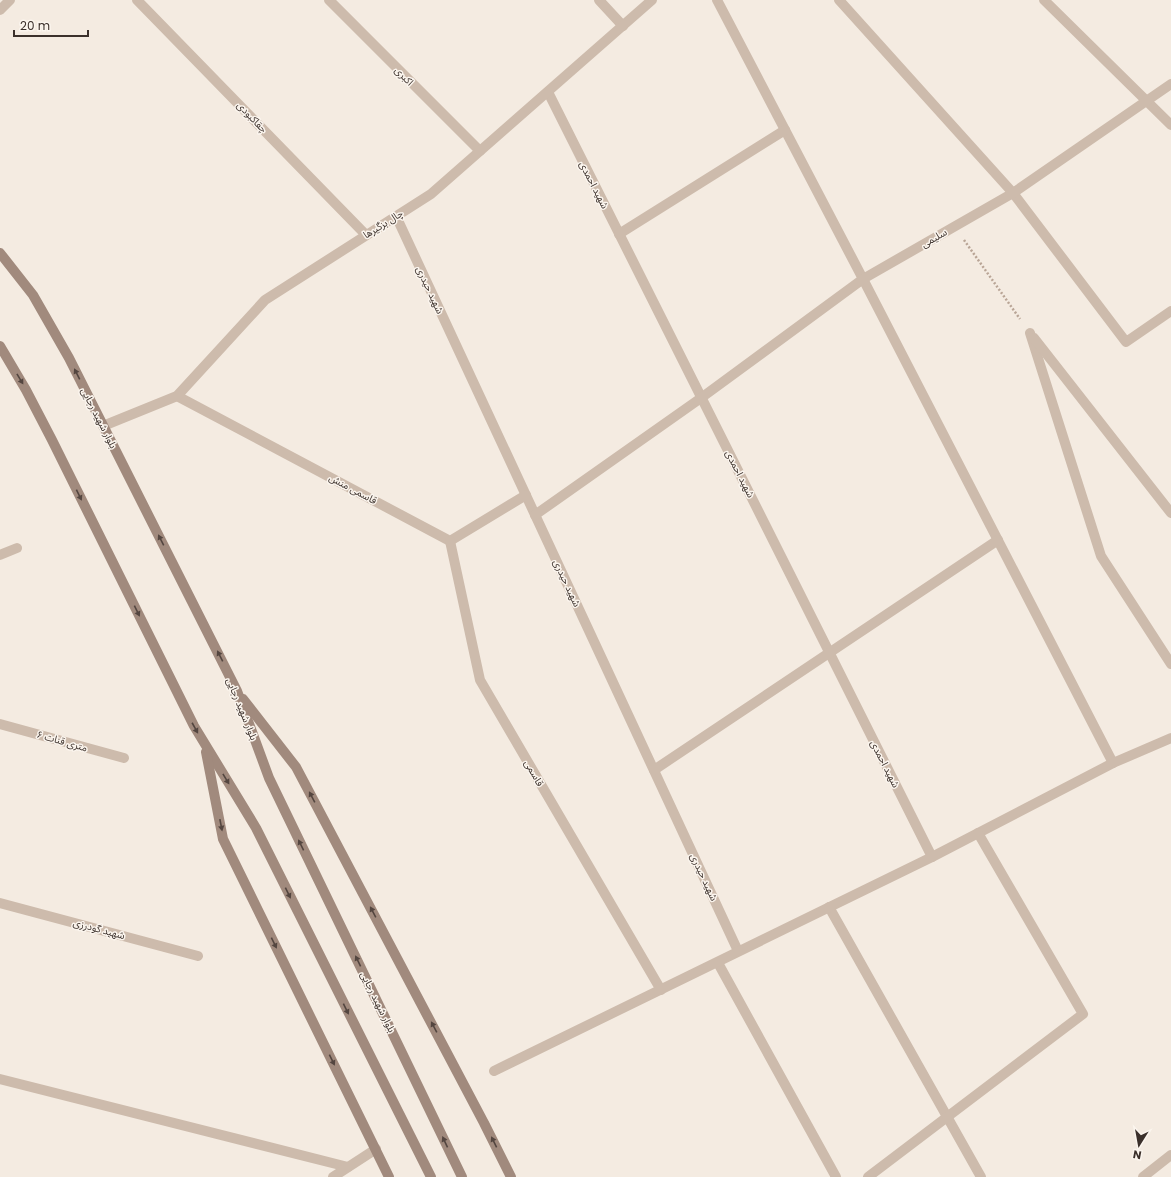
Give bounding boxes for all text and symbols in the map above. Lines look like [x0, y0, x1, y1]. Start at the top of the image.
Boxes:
scale bar [14, 12, 88, 38]
text: 20 m [20, 17, 50, 34]
street label: اکبری [391, 63, 417, 89]
street label: چقاکبودی [233, 98, 271, 136]
street label: شهید احمدی [576, 159, 612, 212]
street label: چال بزگیرها [360, 206, 406, 242]
street label: سلیمی [918, 224, 950, 251]
street label: شهید حیدری [412, 264, 448, 316]
one-way arrow [74, 369, 80, 380]
one-way arrow [16, 374, 24, 384]
street label: بلوار شهید رجایی [77, 385, 121, 451]
street label: شهید احمدی [722, 448, 758, 501]
street label: قاسمی منش [326, 470, 380, 508]
one-way arrow [76, 489, 83, 501]
one-way arrow [158, 535, 164, 546]
street label: شهید حیدری [549, 557, 585, 609]
one-way arrow [134, 606, 140, 617]
one-way arrow [217, 651, 223, 662]
street label: بلوار شهید رجایی [223, 676, 261, 743]
one-way arrow [192, 722, 198, 734]
street label: ۶ متری قنات [35, 727, 89, 755]
street label: شهید احمدی [867, 738, 903, 791]
street label: قاسمی [520, 757, 548, 789]
one-way arrow [222, 773, 229, 785]
one-way arrow [309, 791, 315, 803]
one-way arrow [218, 819, 224, 831]
one-way arrow [298, 839, 304, 850]
street label: شهید حیدری [686, 851, 722, 903]
one-way arrow [285, 887, 291, 899]
one-way arrow [369, 906, 376, 918]
street label: شهید گودرزی [71, 915, 127, 943]
one-way arrow [271, 937, 277, 949]
one-way arrow [355, 956, 361, 967]
street label: بلوار شهید رجایی [357, 969, 399, 1035]
one-way arrow [343, 1004, 349, 1015]
one-way arrow [430, 1021, 437, 1033]
one-way arrow [329, 1054, 335, 1065]
north arrow [1119, 1125, 1159, 1165]
one-way arrow [442, 1136, 448, 1147]
one-way arrow [491, 1136, 497, 1148]
text: N [1132, 1146, 1143, 1163]

